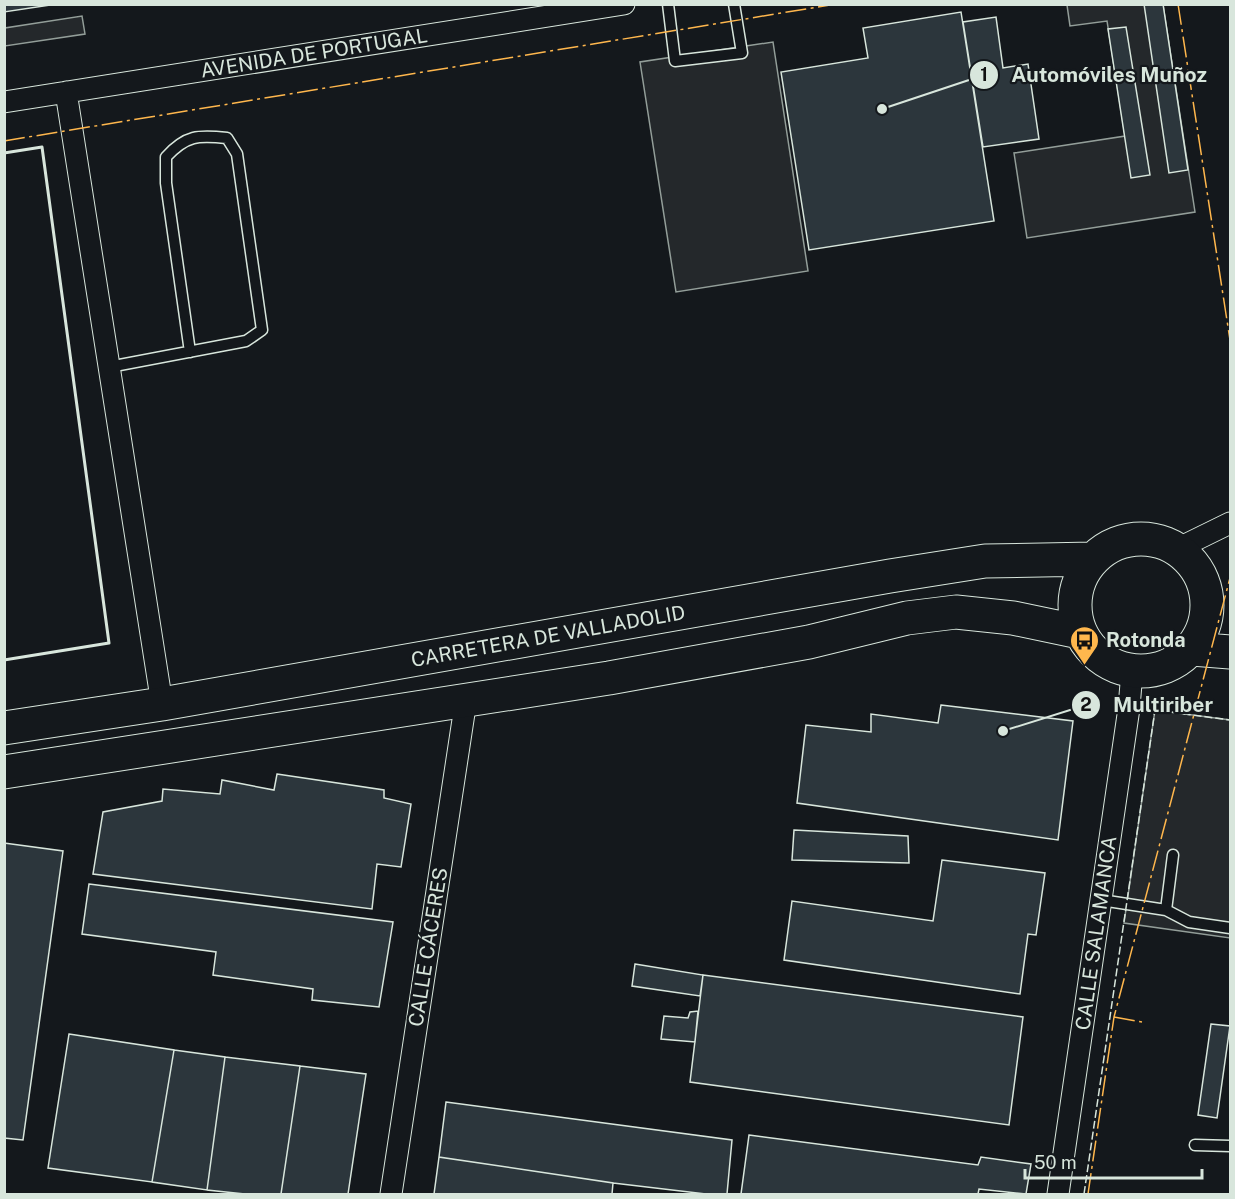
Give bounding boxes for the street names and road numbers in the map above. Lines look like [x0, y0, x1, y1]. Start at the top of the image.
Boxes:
street label: AVENIDA DE PORTUGAL [199, 23, 429, 83]
street label: CARRETERA DE VALLADOLID [409, 600, 687, 672]
street label: CALLE SALAMANCA [1070, 834, 1122, 1032]
street label: CALLE CÁCERES [403, 866, 452, 1028]

